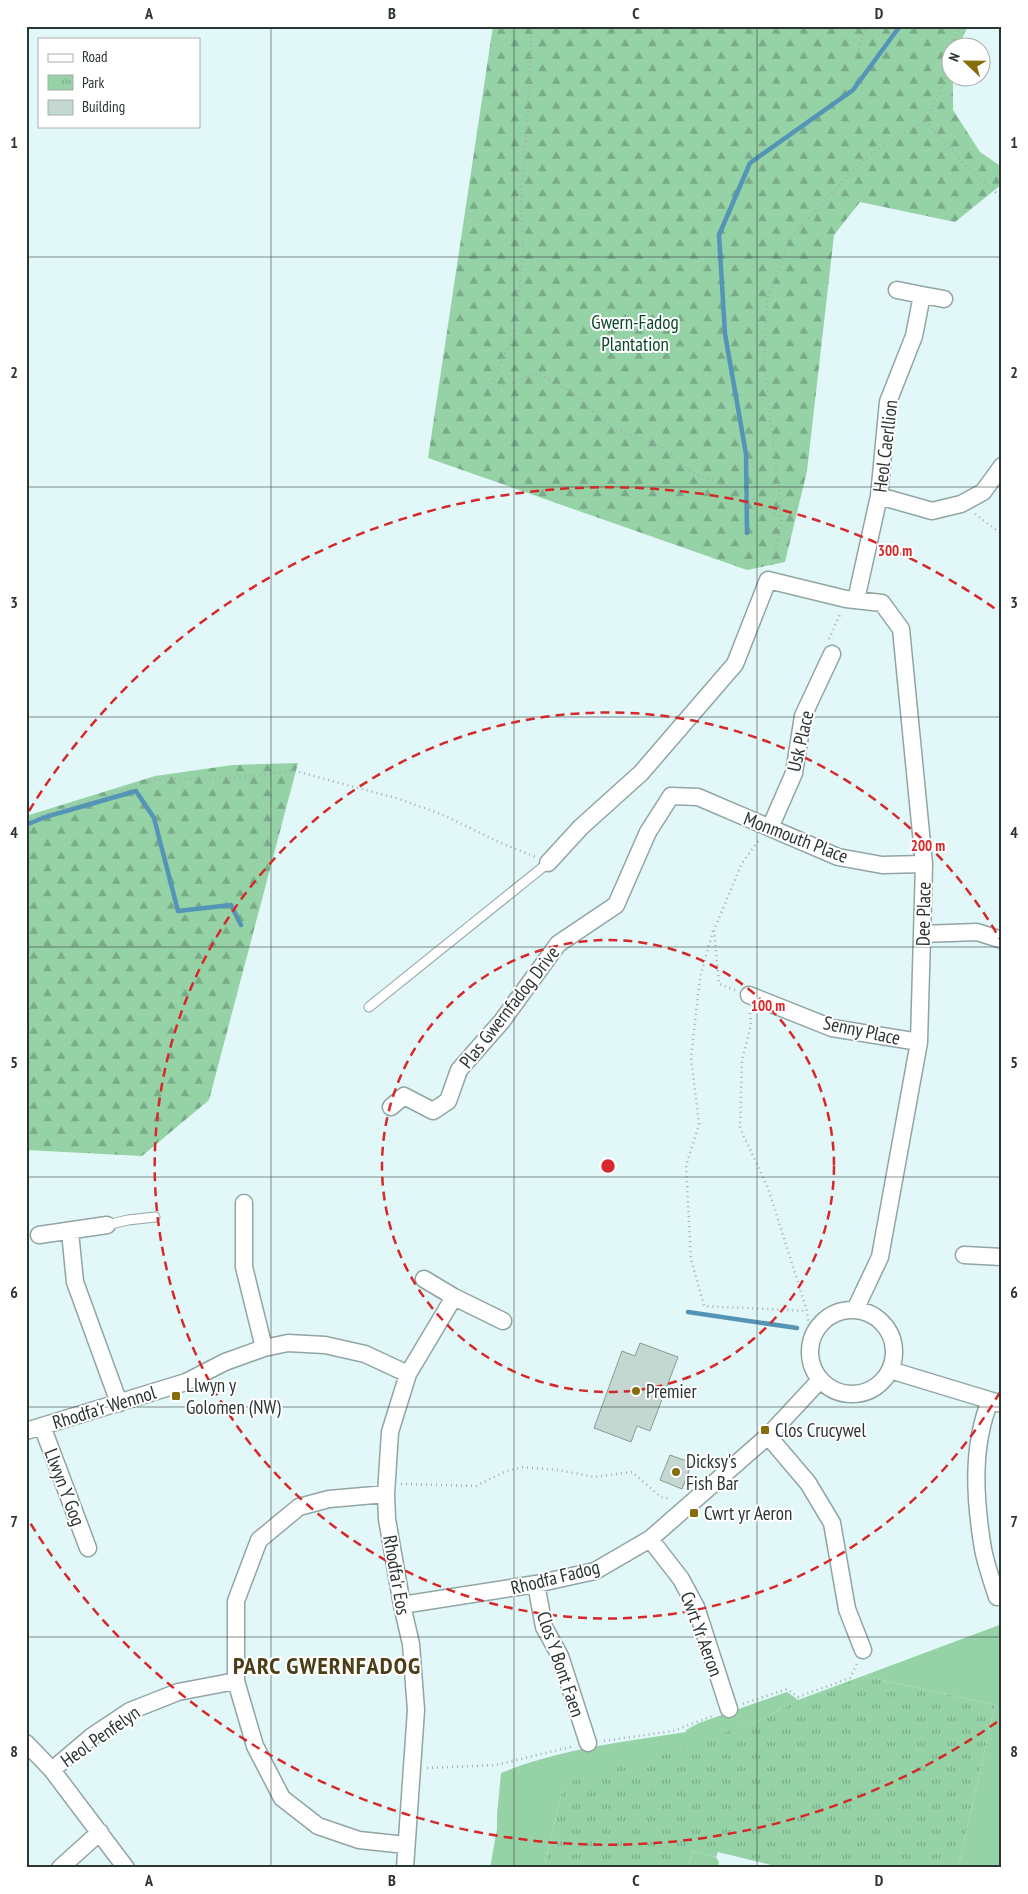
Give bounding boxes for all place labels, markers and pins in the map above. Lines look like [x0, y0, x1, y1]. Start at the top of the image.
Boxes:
centre of rings [599, 1157, 617, 1175]
place label: Llwyn y Golomen (NW) [186, 1373, 281, 1419]
place label: Premier [646, 1379, 697, 1403]
marker: Premier [630, 1385, 642, 1397]
marker: Llwyn y Golomen (NW) [170, 1390, 182, 1402]
place label: Clos Crucywel [775, 1418, 866, 1442]
marker: Clos Crucywel [759, 1424, 771, 1436]
place label: Dicksy's Fish Bar [686, 1449, 739, 1495]
marker: Dicksy's Fish Bar [670, 1466, 682, 1478]
place label: Cwrt yr Aeron [704, 1501, 792, 1525]
marker: Cwrt yr Aeron [688, 1507, 700, 1519]

